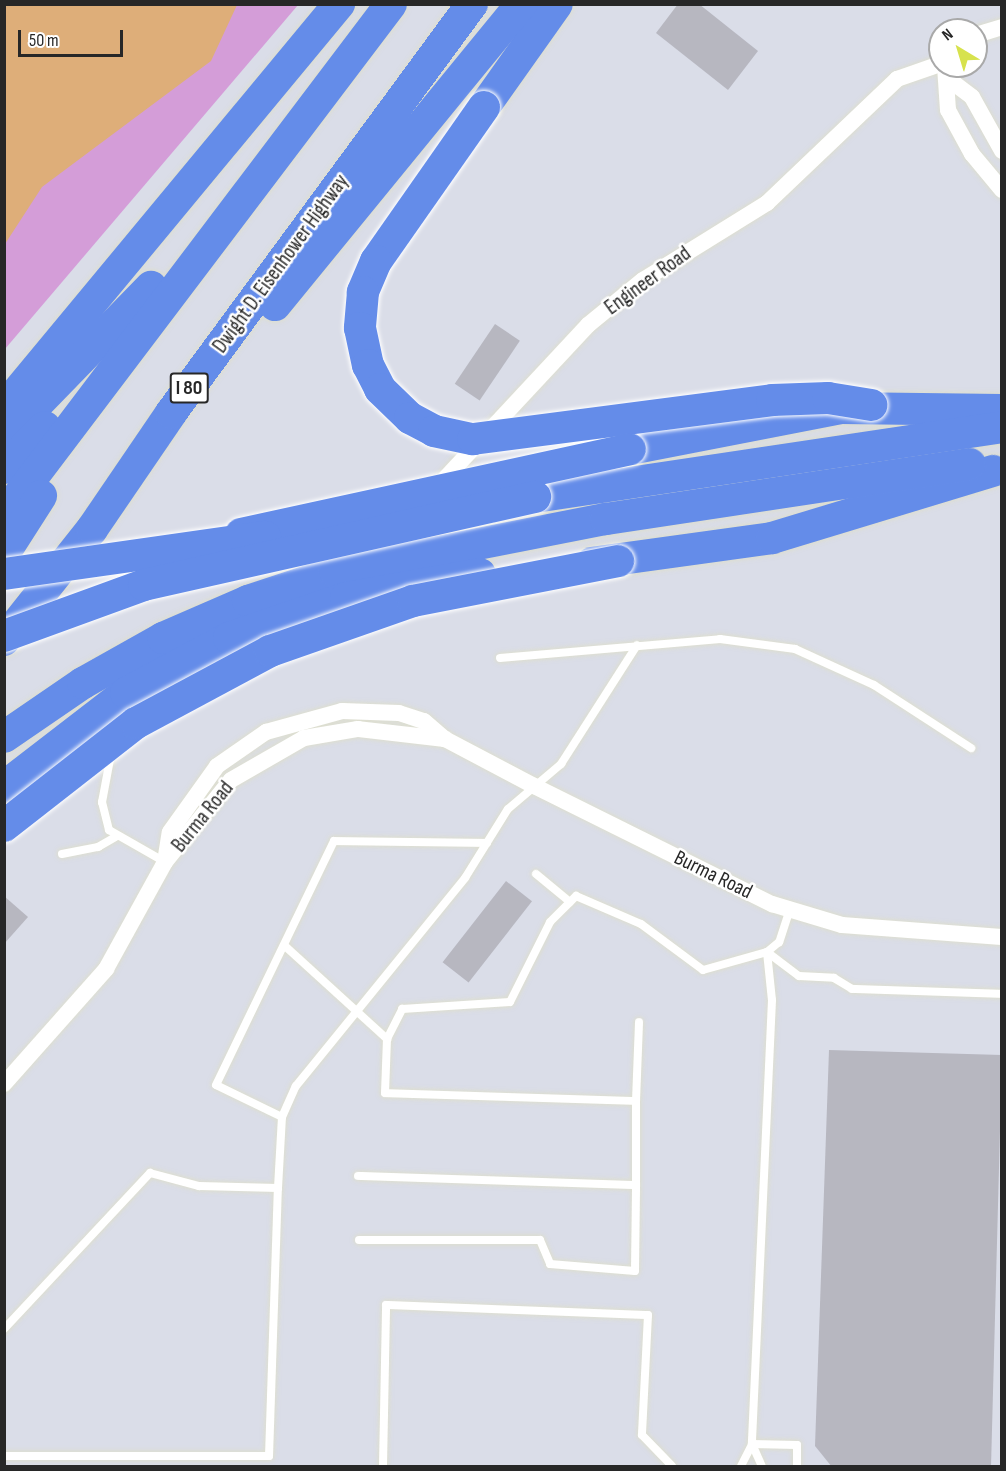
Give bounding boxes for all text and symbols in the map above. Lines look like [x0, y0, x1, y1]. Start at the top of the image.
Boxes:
scale bar [21, 18, 126, 56]
north arrow [928, 18, 988, 78]
text: N [939, 25, 957, 45]
text: 50 m [29, 30, 59, 51]
street label: Dwight D. Eisenhower Highway [208, 170, 354, 358]
street label: Engineer Road [600, 241, 696, 321]
road number: I 80 [170, 371, 208, 405]
street label: Burma Road [167, 776, 239, 858]
street label: Burma Road [670, 845, 756, 905]

